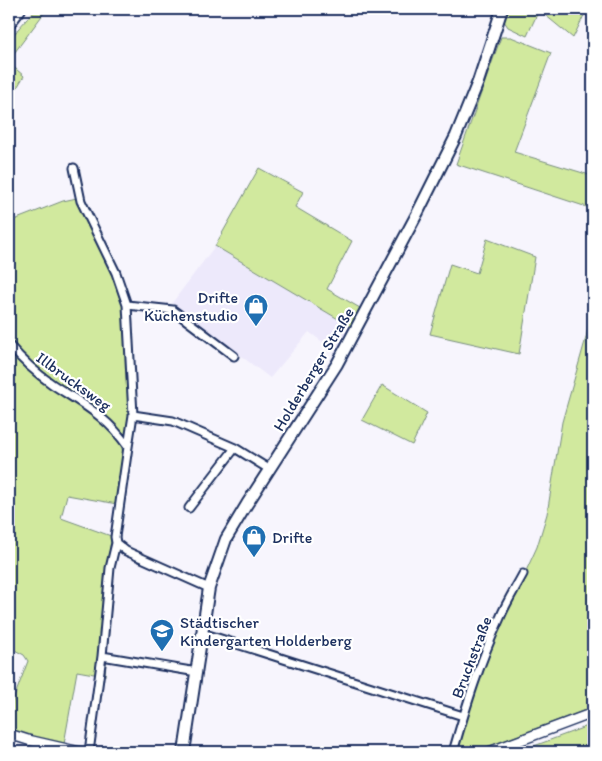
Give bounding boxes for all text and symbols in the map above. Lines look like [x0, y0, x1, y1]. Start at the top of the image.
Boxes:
place label: Drifte Küchenstudio [144, 288, 238, 325]
shop icon: Drifte Küchenstudio [243, 293, 269, 327]
street label: Holderberger Straße [269, 304, 358, 435]
street label: Illbrucksweg [33, 348, 116, 415]
shop icon: Drifte [241, 524, 267, 558]
place label: Drifte [272, 528, 312, 547]
place label: Städtischer Kindergarten Holderberg [180, 613, 353, 650]
street label: Bruchstraße [447, 613, 496, 701]
school or university icon: Städtischer Kindergarten Holderberg [149, 618, 175, 652]

